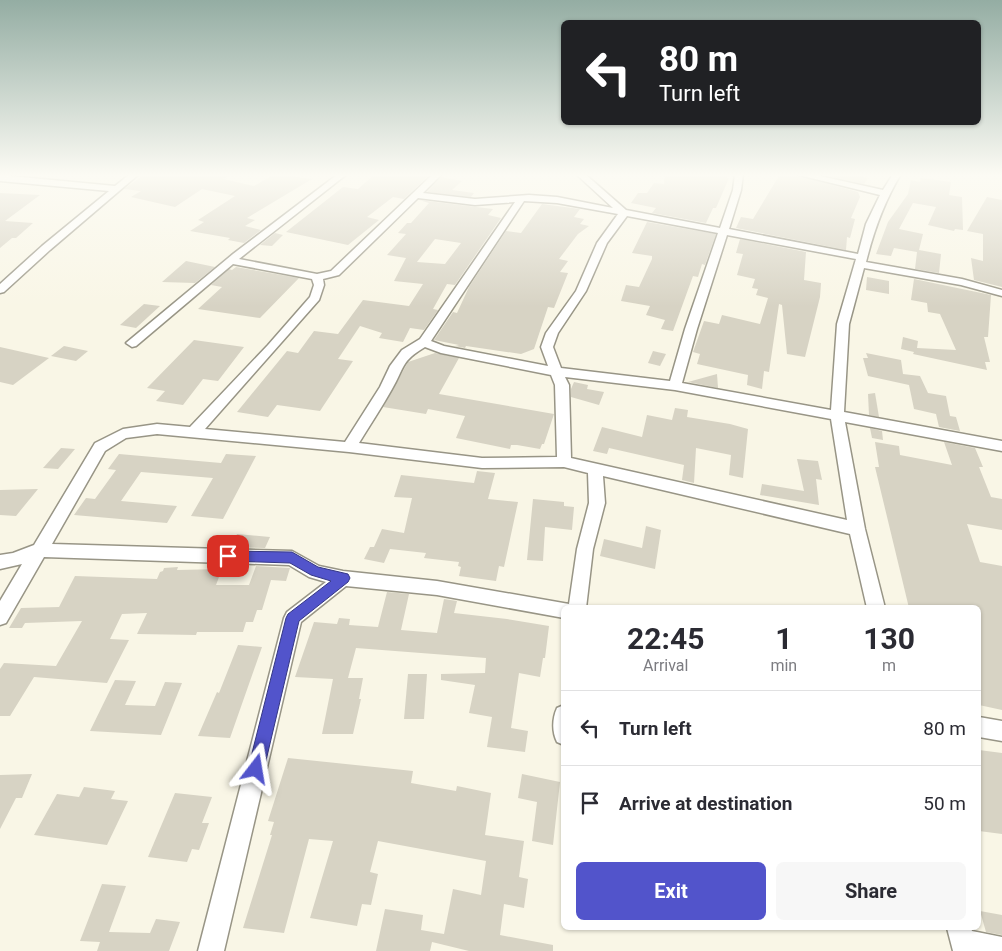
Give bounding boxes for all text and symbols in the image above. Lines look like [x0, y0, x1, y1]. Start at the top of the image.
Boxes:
text: 80 m [659, 39, 738, 80]
icon: left [576, 40, 641, 105]
text: Turn left [659, 81, 740, 106]
pin [207, 535, 249, 577]
icon: arrive [214, 542, 242, 570]
text: 22:45 [627, 621, 704, 656]
text: 1 [775, 621, 792, 656]
text: 130 [863, 621, 915, 656]
text: Arrival [643, 656, 688, 675]
text: min [770, 656, 797, 675]
text: m [882, 656, 896, 675]
icon: left [576, 714, 604, 742]
text: Turn left [619, 717, 692, 740]
text: 80 m [923, 717, 966, 740]
position arrow [229, 742, 281, 794]
icon: arrive [576, 789, 604, 817]
text: Arrive at destination [619, 792, 792, 815]
text: 50 m [923, 792, 966, 815]
button: Exit [576, 862, 766, 920]
button: Share [776, 862, 966, 920]

